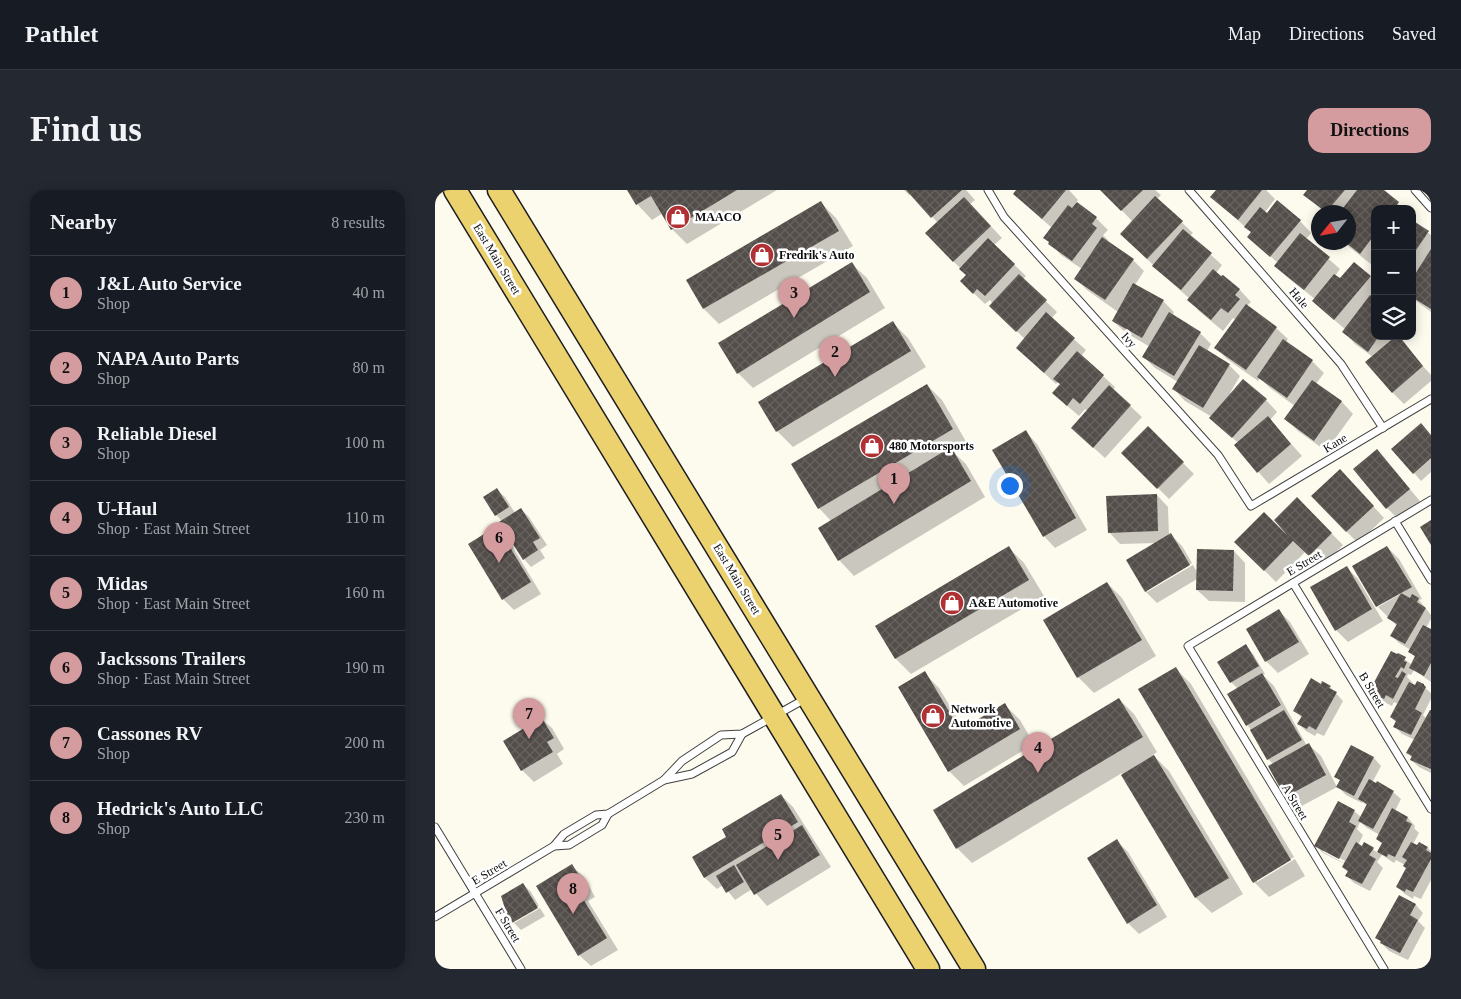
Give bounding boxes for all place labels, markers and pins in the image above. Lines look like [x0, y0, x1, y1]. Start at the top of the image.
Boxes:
shop icon: MAACO [665, 204, 691, 230]
place label: MAACO [695, 210, 742, 224]
shop icon: Fredrik's Auto [749, 242, 775, 268]
place label: Fredrik's Auto [779, 248, 854, 262]
pin: 3 [778, 277, 810, 318]
pin: 2 [819, 336, 851, 377]
shop icon: 480 Motorsports [859, 433, 885, 459]
place label: 480 Motorsports [889, 439, 974, 453]
pin: 1 [878, 463, 910, 504]
pin: 6 [483, 522, 515, 563]
shop icon: A&E Automotive [939, 590, 965, 616]
place label: A&E Automotive [969, 596, 1059, 610]
pin: 7 [513, 698, 545, 739]
place label: Network Automotive [951, 702, 1012, 730]
shop icon: Network Automotive [920, 703, 946, 729]
pin: 4 [1022, 732, 1054, 773]
pin: 5 [762, 819, 794, 860]
pin: 8 [557, 873, 589, 914]

